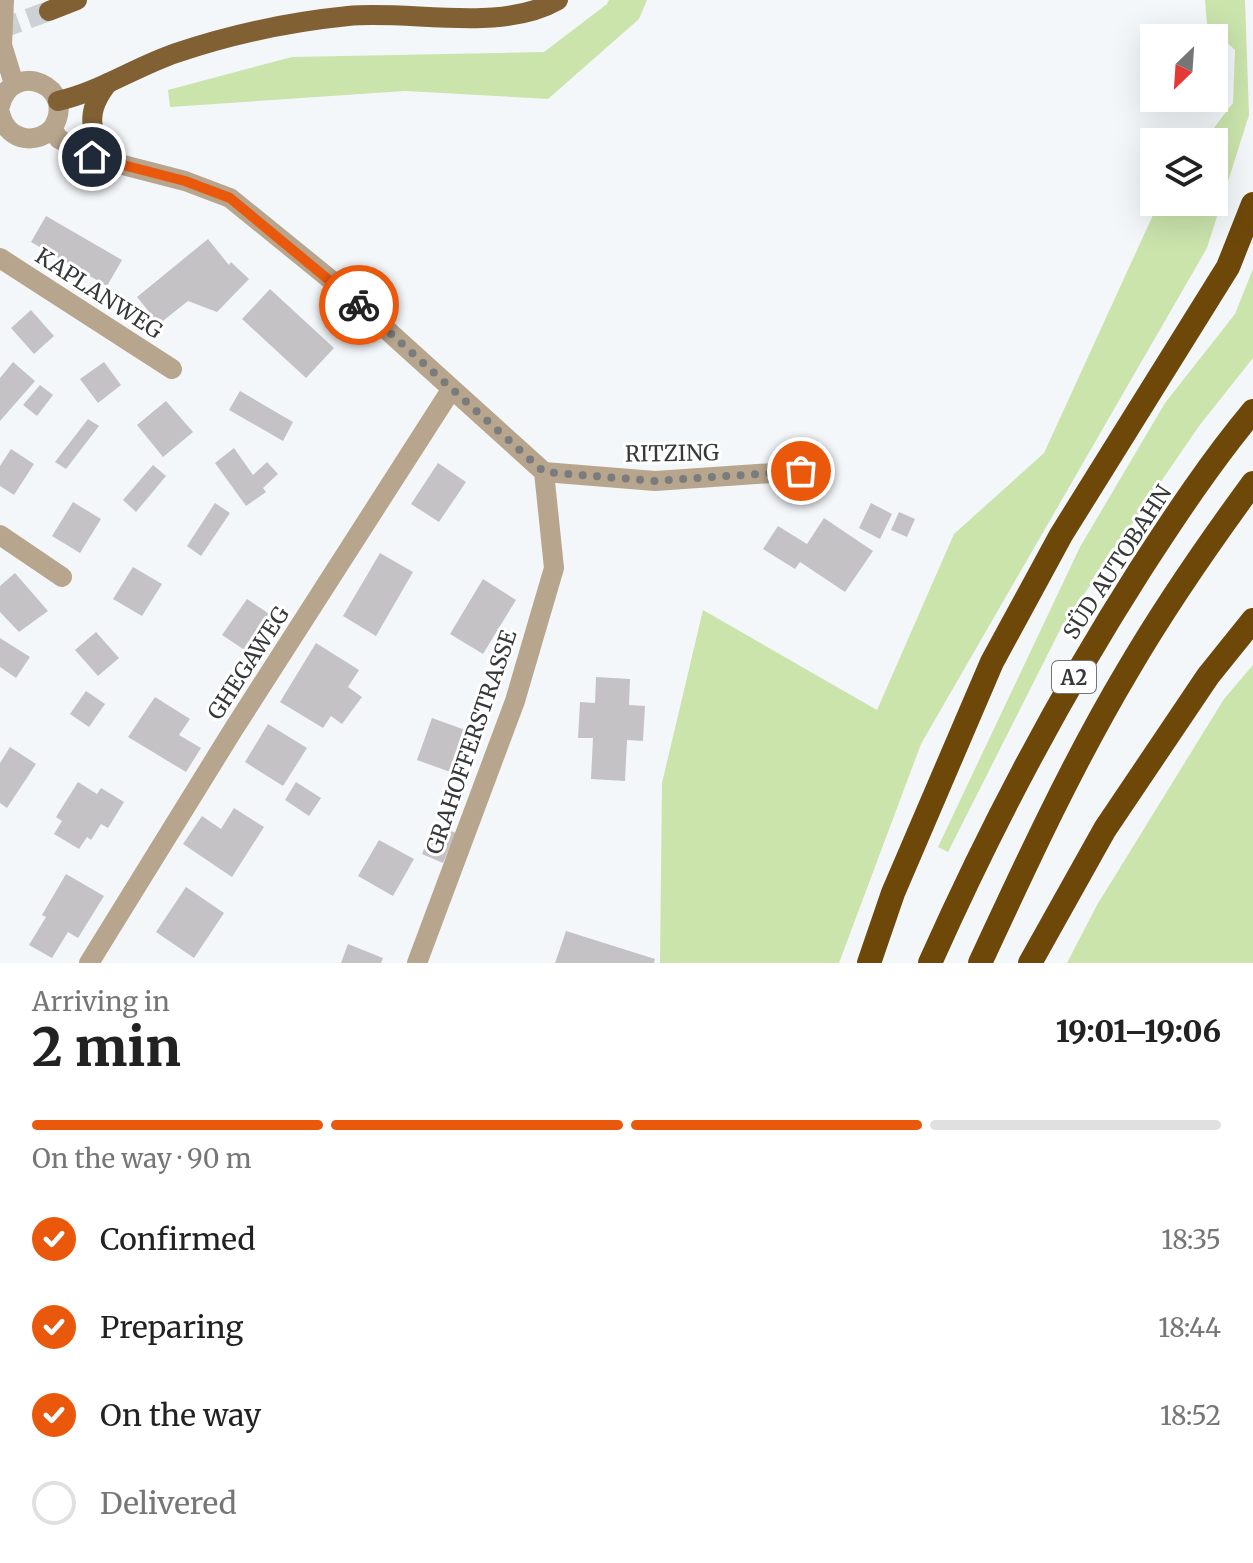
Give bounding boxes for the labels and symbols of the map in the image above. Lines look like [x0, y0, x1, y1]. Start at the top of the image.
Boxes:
north arrow [1140, 24, 1228, 112]
pin [58, 123, 126, 191]
street label: KAPLANWEG [30, 242, 168, 345]
courier [319, 265, 399, 345]
pin [767, 437, 835, 505]
street label: RITZING [625, 438, 719, 468]
street label: SÜD AUTOBAHN [1057, 480, 1177, 644]
street label: GHEGAWEG [201, 601, 295, 725]
street label: GRAHOFFERSTRASSE [419, 626, 523, 858]
road number: A2 [1052, 661, 1096, 693]

